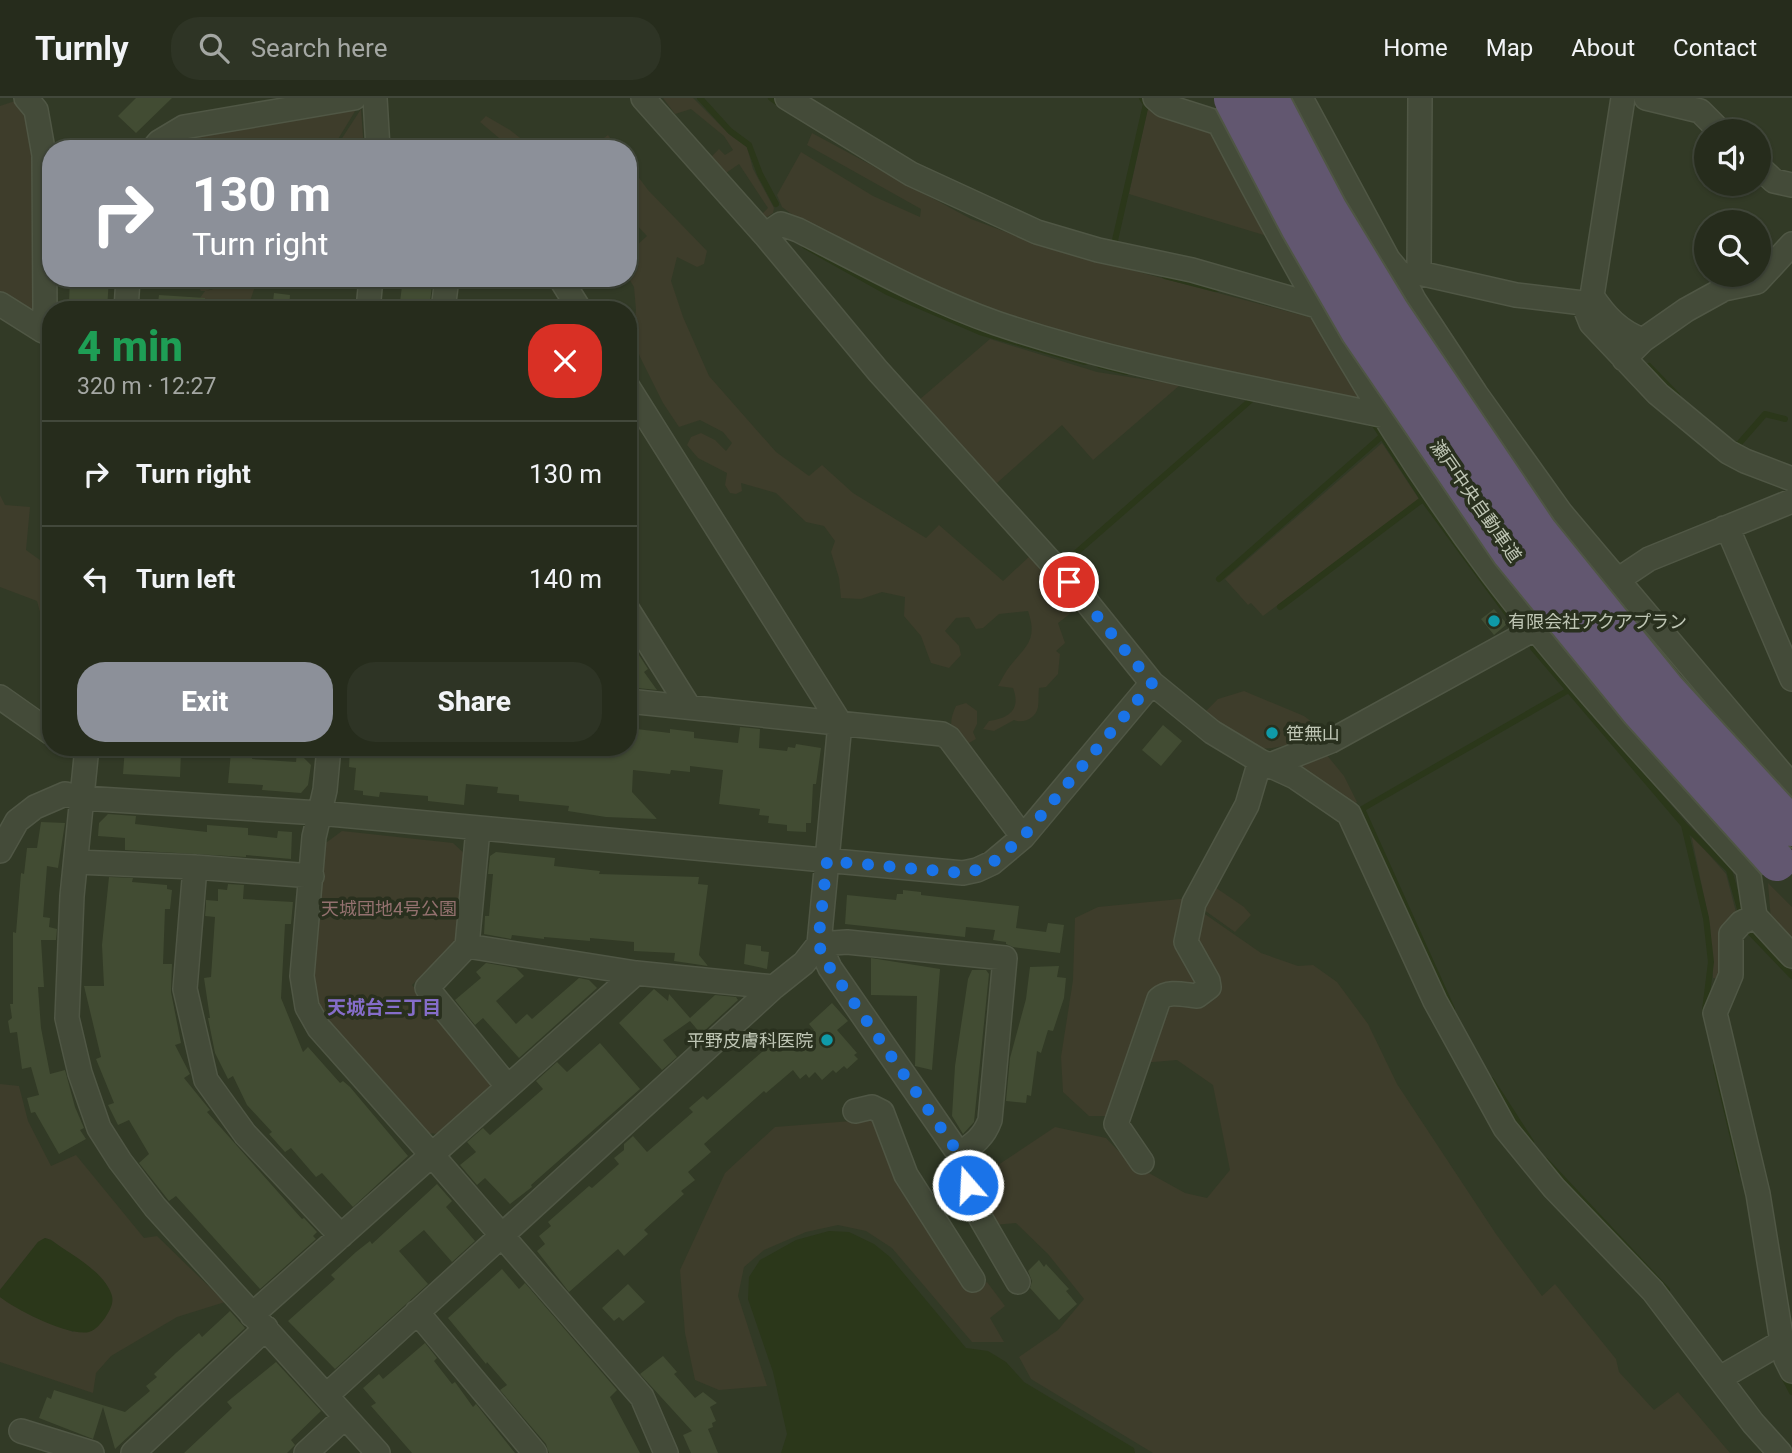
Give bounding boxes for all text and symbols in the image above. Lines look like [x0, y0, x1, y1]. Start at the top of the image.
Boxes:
search box [171, 17, 661, 80]
text: Turnly [35, 29, 129, 68]
icon: search [195, 29, 233, 67]
text: Search here [251, 33, 387, 63]
text: Home [1383, 34, 1448, 62]
text: Map [1486, 34, 1533, 62]
text: About [1571, 34, 1635, 62]
text: Contact [1673, 34, 1757, 62]
map controls [1694, 119, 1771, 287]
button: sound [1694, 119, 1771, 196]
text: 130 m [192, 166, 331, 223]
icon: right [77, 168, 168, 259]
button: search [1694, 210, 1771, 287]
text: Turn right [192, 225, 328, 263]
text: 4 min [77, 322, 183, 371]
button: close [528, 324, 602, 398]
text: 320 m · 12:27 [77, 373, 216, 400]
street label: 瀬戸中央自動車道 [1426, 436, 1526, 566]
icon: right [77, 455, 115, 493]
text: Turn right [136, 459, 251, 489]
text: 130 m [529, 459, 602, 489]
pin [1039, 552, 1099, 612]
icon: left [77, 560, 115, 598]
icon: arrive [1050, 563, 1088, 601]
text: Turn left [136, 564, 235, 594]
text: 140 m [529, 564, 602, 594]
place label: 有限会社アクアプラン [1508, 611, 1687, 632]
marker: 有限会社アクアプラン [1486, 613, 1502, 629]
button: Exit [77, 662, 333, 742]
button: Share [347, 662, 602, 742]
place label: 笹無山 [1286, 723, 1340, 744]
marker: 笹無山 [1264, 725, 1280, 741]
park label: 天城団地4号公園 [321, 898, 457, 919]
district label: 天城台三丁目 [327, 996, 441, 1019]
place label: 平野皮膚科医院 [687, 1030, 813, 1051]
marker: 平野皮膚科医院 [819, 1032, 835, 1048]
position arrow [931, 1148, 1005, 1222]

